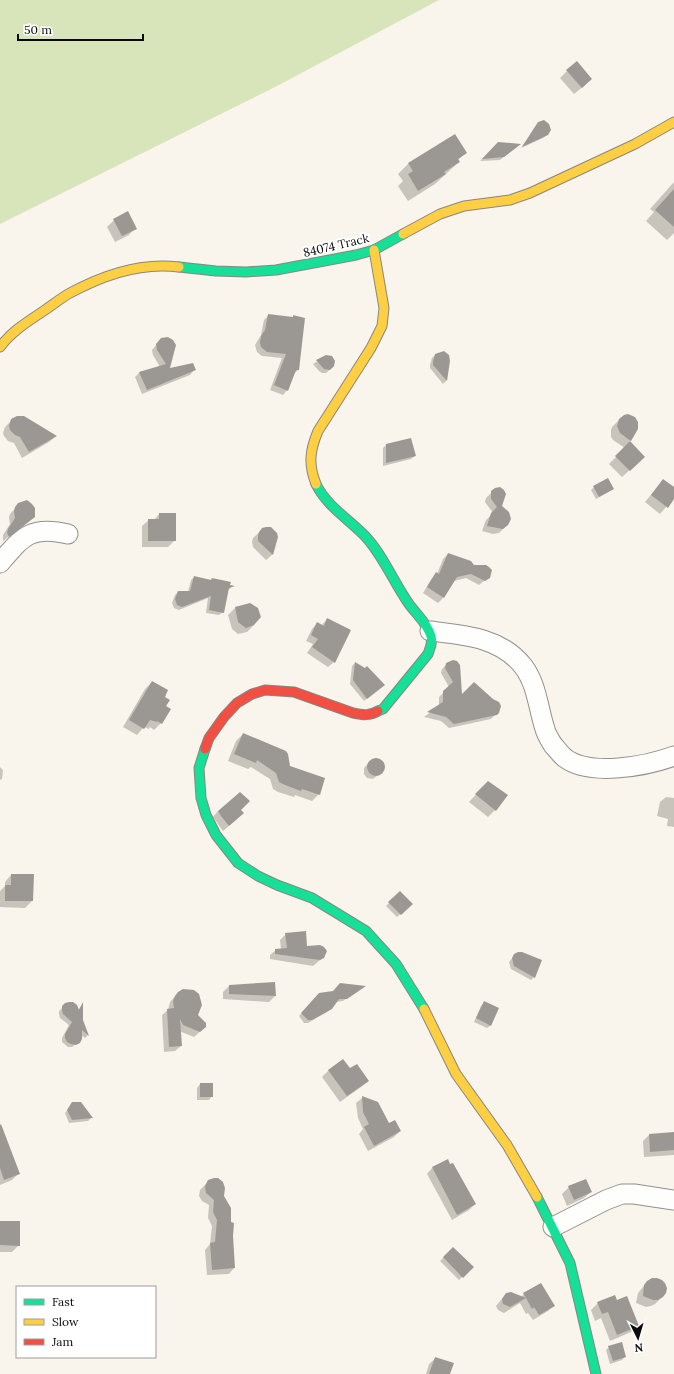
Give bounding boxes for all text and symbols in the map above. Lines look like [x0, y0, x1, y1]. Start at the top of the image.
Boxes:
scale bar [18, 16, 143, 42]
text: 50 m [24, 22, 52, 37]
street label: 84074 Track [302, 230, 371, 260]
legend [16, 1286, 156, 1358]
text: Fast [52, 1294, 75, 1309]
text: Slow [52, 1314, 79, 1329]
north arrow [618, 1318, 658, 1358]
text: Jam [51, 1334, 73, 1349]
text: N [634, 1341, 644, 1355]

